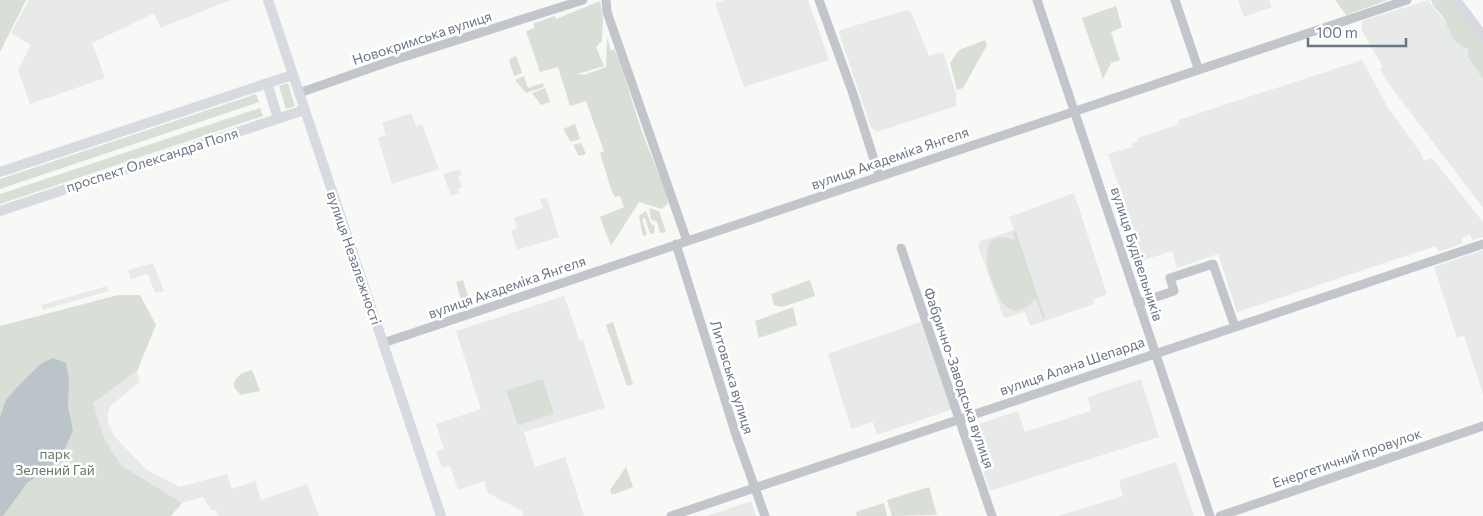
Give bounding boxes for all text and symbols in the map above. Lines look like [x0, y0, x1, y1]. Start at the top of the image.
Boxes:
street label: Новокримська вулиця [350, 7, 494, 68]
scale bar [1308, 15, 1406, 47]
text: 100 m [1316, 23, 1358, 41]
street label: вулиця Академіка Янгеля [809, 123, 971, 193]
street label: проспект Олександра Поля [64, 124, 240, 195]
street label: вулиця Будівельників [1108, 185, 1167, 323]
street label: вулиця Незалежності [324, 189, 385, 327]
street label: вулиця Академіка Янгеля [426, 252, 588, 322]
street label: Фабрично-Заводська вулиця [920, 285, 998, 470]
street label: Литовська вулиця [707, 318, 758, 436]
street label: вулиця Алана Шепарда [997, 333, 1147, 398]
street label: Енергетичний провулок [1270, 424, 1424, 491]
park label: парк Зелений Гай [15, 445, 95, 478]

